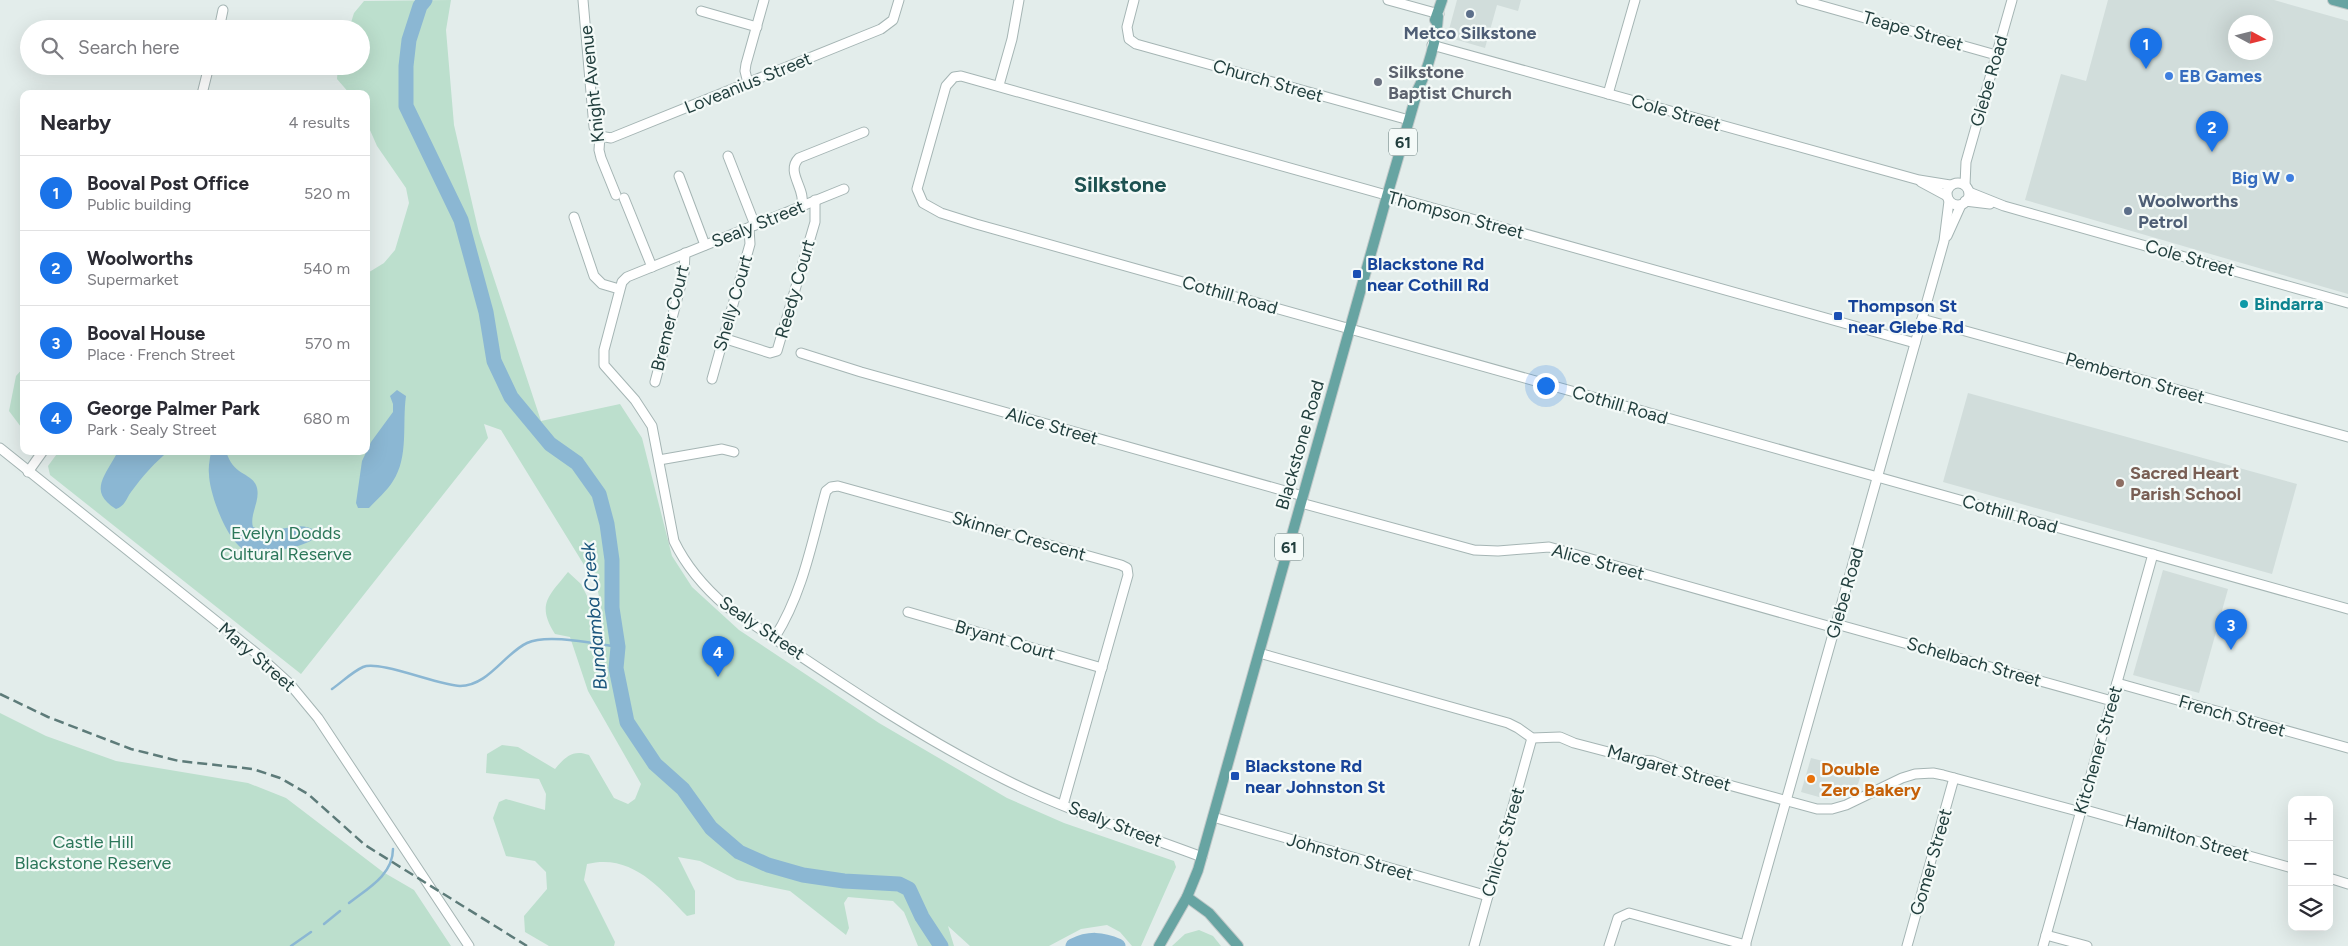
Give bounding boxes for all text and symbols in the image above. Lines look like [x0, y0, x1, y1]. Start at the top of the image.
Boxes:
street label: Teape Street [1860, 6, 1966, 56]
marker: Metco Silkstone [1464, 8, 1476, 20]
north arrow [2228, 15, 2273, 60]
search box [20, 20, 370, 75]
place label: Metco Silkstone [1404, 22, 1536, 44]
street label: Knight Avenue [575, 24, 609, 144]
pin: 1 [2130, 28, 2162, 69]
street label: Glebe Road [1966, 33, 2012, 129]
icon: search [38, 34, 66, 62]
text: Search here [78, 36, 180, 59]
street label: Loveanius Street [681, 47, 815, 119]
street label: Church Street [1210, 55, 1326, 107]
place label: Silkstone Baptist Church [1388, 61, 1512, 104]
place label: EB Games [2179, 65, 2263, 87]
marker: EB Games [2163, 70, 2175, 82]
marker: Silkstone Baptist Church [1372, 76, 1384, 88]
street label: Cole Street [1629, 90, 1723, 136]
text: Nearby [40, 110, 111, 135]
pin: 2 [2196, 111, 2228, 152]
text: 4 results [289, 113, 350, 132]
road number: 61 [1389, 128, 1417, 156]
place label: Big W [2231, 167, 2280, 189]
district label: Silkstone [1074, 171, 1166, 198]
text: Booval Post Office [87, 172, 249, 195]
marker: Big W [2284, 172, 2296, 184]
text: 1 [53, 184, 59, 203]
text: 520 m [304, 184, 350, 203]
street label: Thompson Street [1385, 186, 1527, 244]
place label: Woolworths Petrol [2138, 190, 2239, 233]
text: Public building [87, 195, 191, 214]
street label: Sealy Street [708, 195, 808, 253]
marker: Woolworths Petrol [2122, 205, 2134, 217]
street label: Cole Street [2143, 235, 2237, 281]
street label: Reedy Court [770, 237, 820, 341]
text: Woolworths [87, 247, 193, 270]
street label: Shelly Court [709, 252, 757, 354]
place label: Blackstone Rd near Cothill Rd [1367, 253, 1489, 296]
text: 2 [51, 259, 61, 278]
text: 540 m [303, 259, 350, 278]
street label: Bremer Court [646, 262, 694, 374]
marker: Blackstone Rd near Cothill Rd [1351, 268, 1363, 280]
text: Supermarket [87, 270, 179, 289]
street label: Cothill Road [1180, 271, 1280, 319]
place label: Bindarra [2254, 293, 2324, 315]
place label: Thompson St near Glebe Rd [1848, 295, 1964, 338]
marker: Bindarra [2238, 298, 2250, 310]
marker: Thompson St near Glebe Rd [1832, 310, 1844, 322]
text: Booval House [87, 322, 205, 345]
text: 3 [52, 334, 60, 353]
text: 570 m [304, 334, 350, 353]
text: Place · French Street [87, 345, 235, 364]
street label: Pemberton Street [2063, 348, 2207, 408]
your location [1533, 373, 1559, 399]
street label: Blackstone Road [1271, 378, 1329, 512]
street label: Cothill Road [1570, 381, 1670, 429]
text: George Palmer Park [87, 397, 260, 420]
street label: Alice Street [1003, 402, 1101, 450]
text: 4 [51, 409, 61, 428]
text: 680 m [303, 409, 350, 428]
text: Park · Sealy Street [87, 420, 217, 439]
place label: Sacred Heart Parish School [2130, 462, 2241, 505]
marker: Sacred Heart Parish School [2114, 477, 2126, 489]
street label: Cothill Road [1960, 490, 2060, 538]
street label: Skinner Crescent [950, 506, 1089, 566]
park label: Evelyn Dodds Cultural Reserve [220, 522, 352, 565]
road number: 61 [1275, 534, 1303, 560]
street label: Alice Street [1549, 539, 1647, 585]
water label: Bundamba Creek [576, 540, 612, 691]
street label: Glebe Road [1822, 545, 1868, 641]
street label: Sealy Street [715, 591, 809, 665]
pin: 3 [2215, 609, 2247, 650]
street label: Bryant Court [952, 615, 1058, 665]
street label: Mary Street [214, 618, 300, 697]
street label: Schelbach Street [1904, 632, 2044, 692]
pin: 4 [702, 636, 734, 677]
street label: Kitchener Street [2069, 683, 2127, 817]
street label: French Street [2176, 690, 2288, 742]
street label: Margaret Street [1605, 740, 1734, 796]
place label: Blackstone Rd near Johnston St [1245, 755, 1385, 798]
place label: Double Zero Bakery [1821, 758, 1922, 801]
marker: Blackstone Rd near Johnston St [1229, 770, 1241, 782]
marker: Double Zero Bakery [1805, 773, 1817, 785]
street label: Chilcot Street [1477, 784, 1529, 899]
street label: Sealy Street [1065, 796, 1165, 852]
map controls [2288, 796, 2333, 931]
button: + [2288, 796, 2333, 841]
street label: Gomer Street [1905, 806, 1957, 918]
street label: Hamilton Street [2122, 810, 2252, 866]
street label: Johnston Street [1284, 828, 1416, 886]
park label: Castle Hill Blackstone Reserve [15, 831, 172, 874]
button: − [2288, 841, 2333, 886]
button: layers [2288, 886, 2333, 931]

